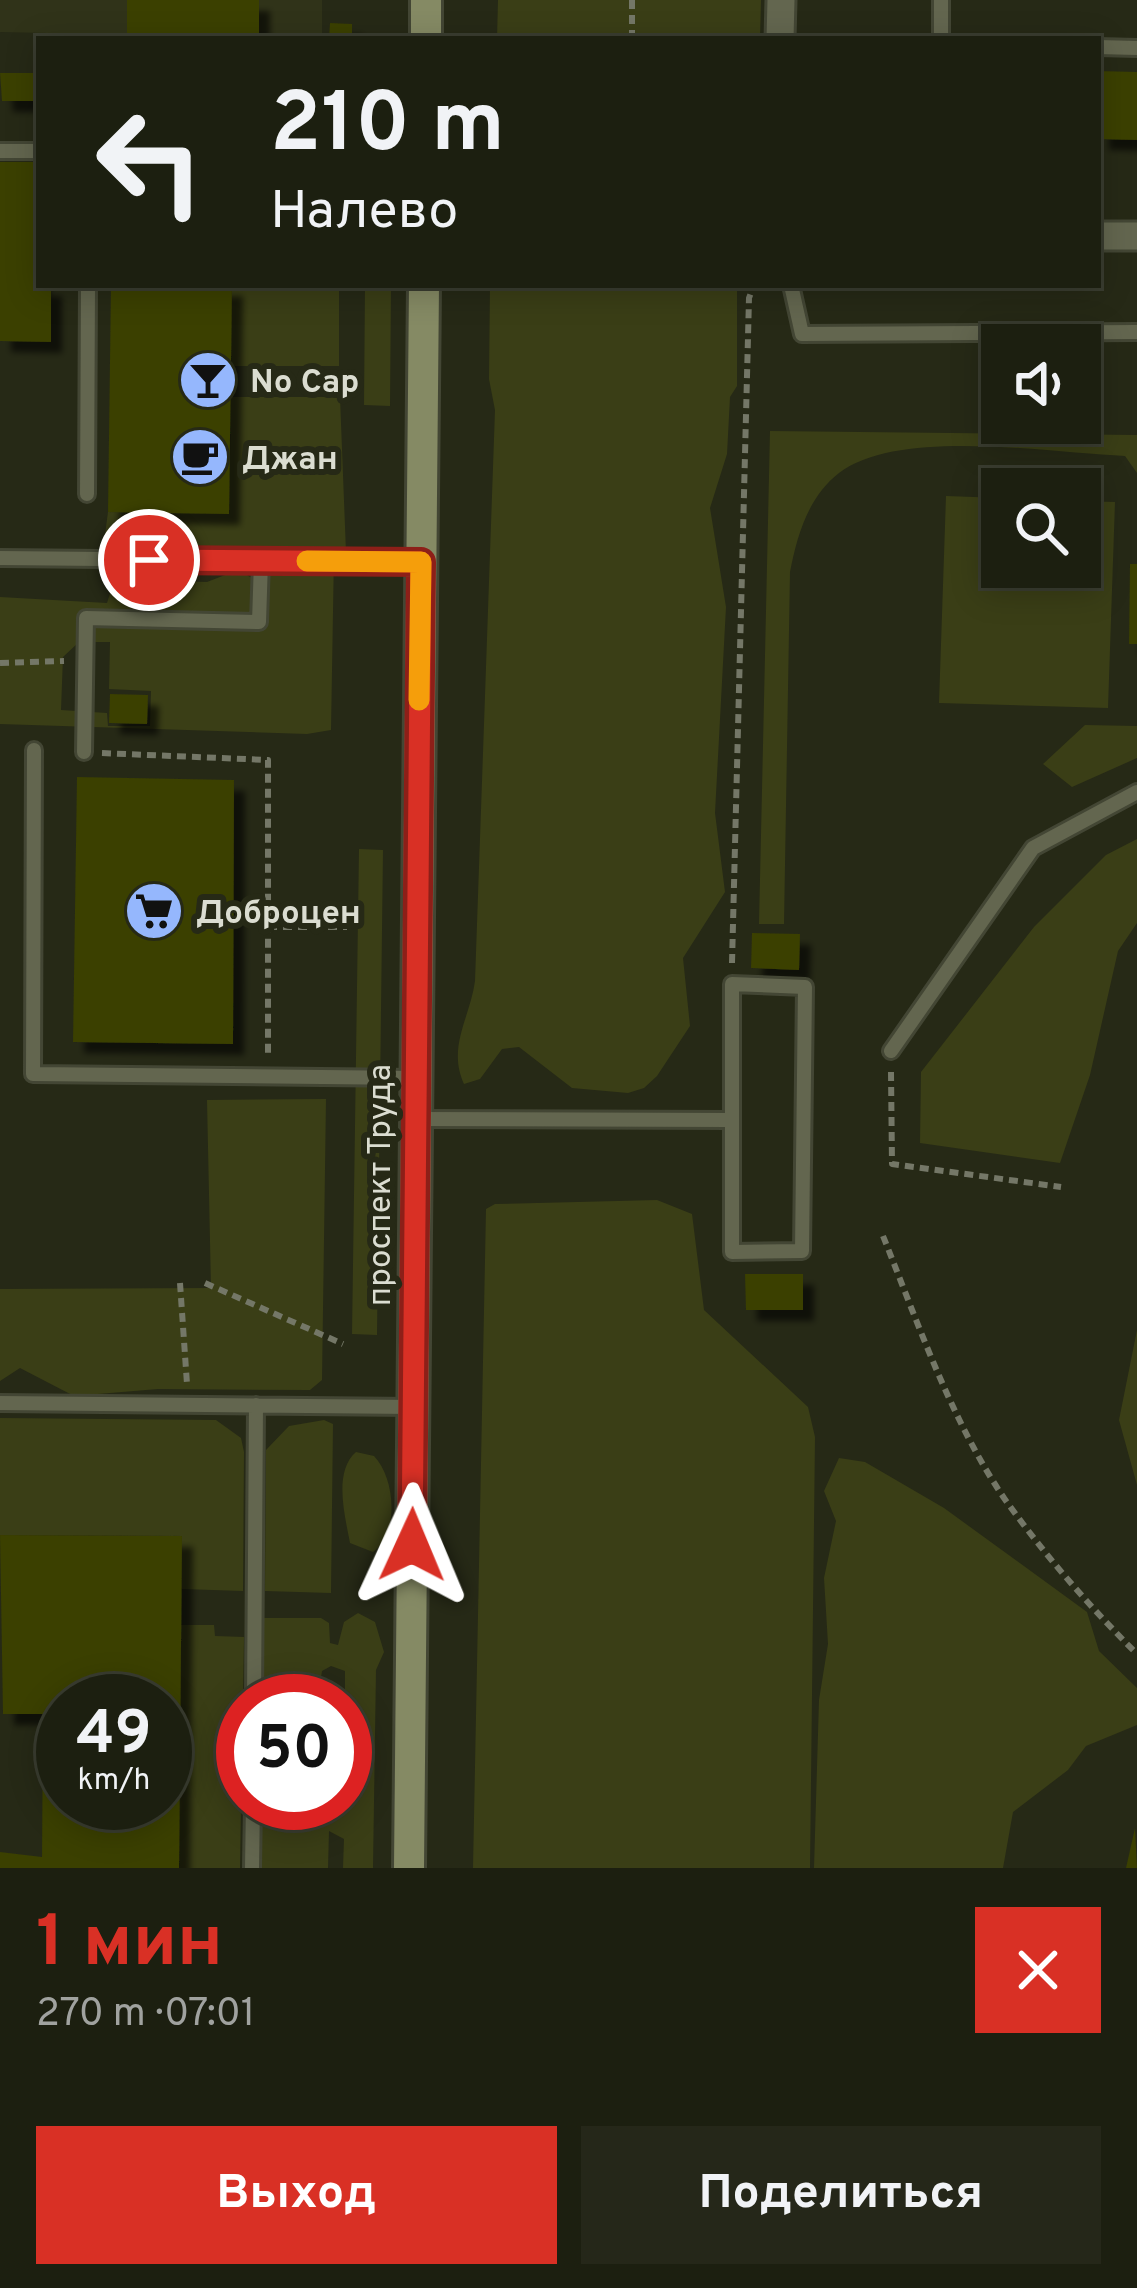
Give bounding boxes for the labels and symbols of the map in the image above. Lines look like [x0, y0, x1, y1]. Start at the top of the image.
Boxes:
bar icon: No Cap [177, 349, 239, 411]
place label: No Cap [250, 363, 359, 405]
cafe icon: Джан [169, 426, 231, 488]
place label: Джан [242, 440, 338, 482]
pin [98, 509, 200, 611]
supermarket icon: Доброцен [123, 880, 185, 942]
place label: Доброцен [196, 894, 361, 936]
street label: проспект Труда [361, 1064, 403, 1306]
position arrow [349, 1482, 475, 1608]
speed limit sign: 50 [216, 1674, 372, 1830]

